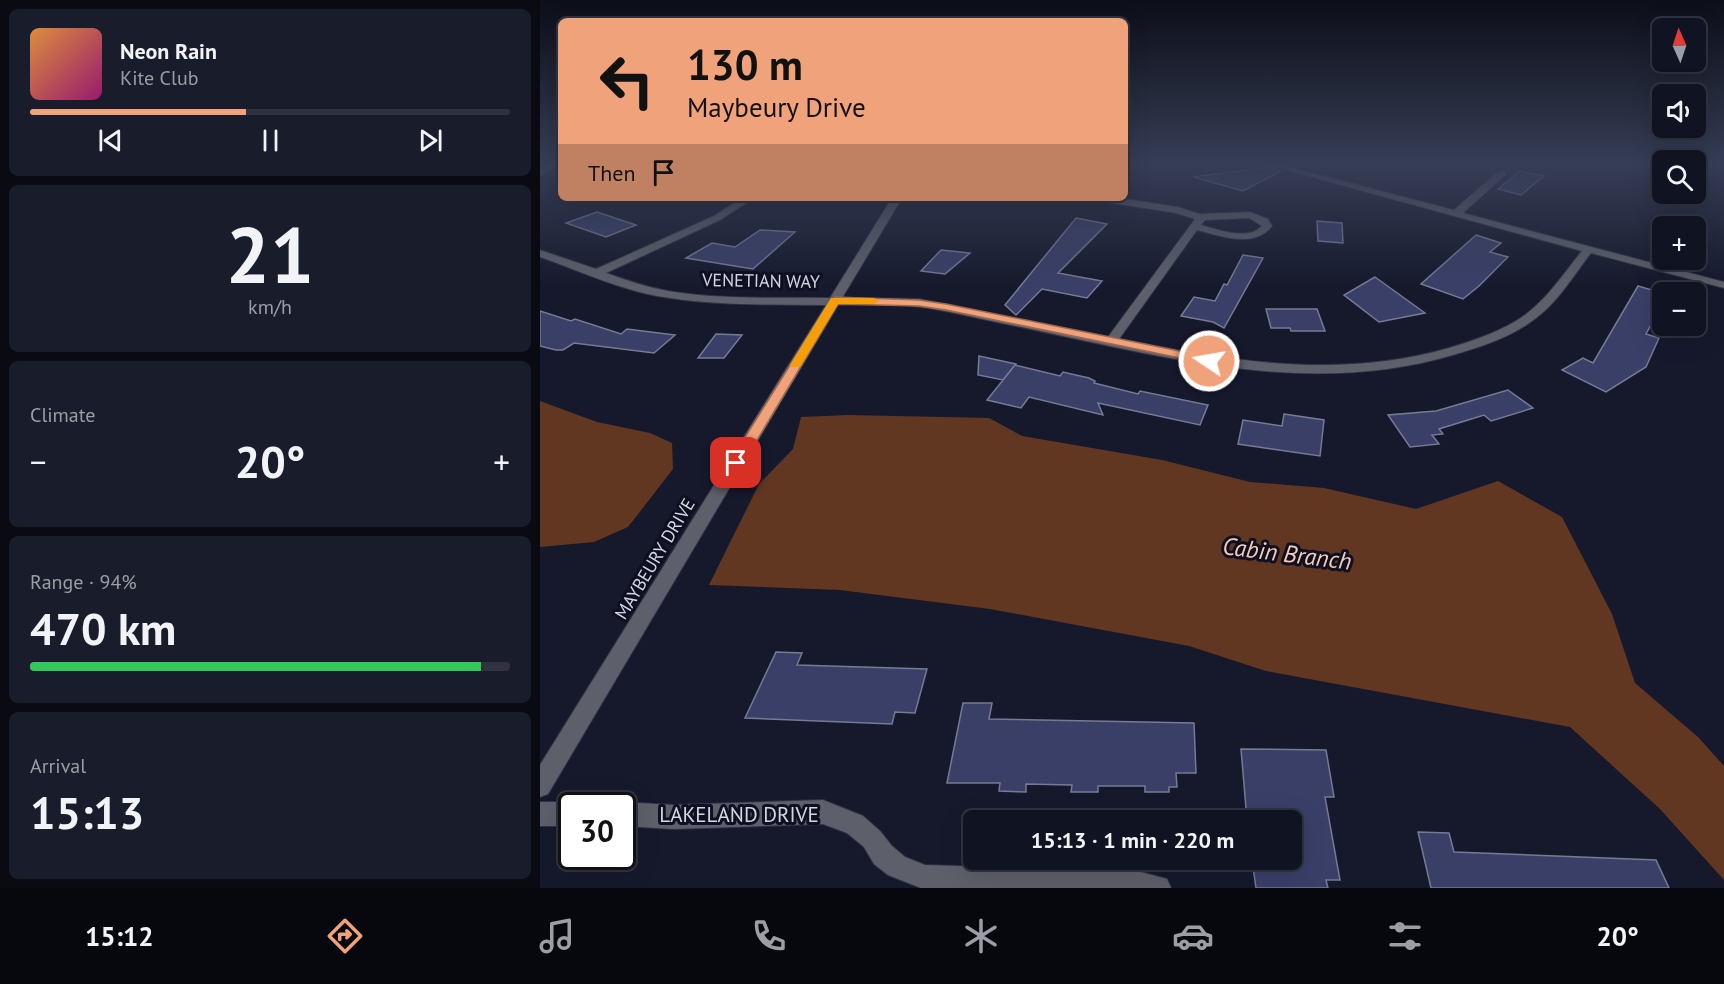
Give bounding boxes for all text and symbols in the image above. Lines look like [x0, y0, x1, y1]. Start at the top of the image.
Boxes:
north arrow [1652, 18, 1706, 72]
map controls [1652, 18, 1706, 336]
text: Neon Rain [120, 37, 217, 65]
text: 130 m [687, 37, 803, 92]
icon: left [588, 42, 666, 120]
text: Kite Club [120, 65, 198, 91]
button: sound [1652, 84, 1706, 138]
text: Maybeury Drive [687, 90, 866, 124]
icon: previous [94, 124, 127, 157]
icon: pause [254, 124, 287, 157]
icon: next [414, 124, 447, 157]
button: search [1652, 150, 1706, 204]
icon: arrive [647, 156, 680, 189]
text: Then [588, 159, 635, 187]
text: 21 [226, 204, 314, 305]
button: + [1652, 216, 1706, 270]
street label: VENETIAN WAY [701, 268, 820, 293]
button: − [1652, 282, 1706, 336]
text: km/h [248, 294, 292, 320]
position arrow [1177, 329, 1241, 393]
text: Climate [30, 402, 96, 428]
text: 20° [235, 432, 305, 490]
pin [710, 437, 761, 488]
text: − [30, 440, 47, 483]
text: + [493, 440, 510, 483]
icon: arrive [719, 446, 752, 479]
street label: MAYBEURY DRIVE [609, 494, 700, 623]
water label: Cabin Branch [1221, 530, 1353, 577]
text: Range · 94% [30, 569, 137, 595]
text: 470 km [30, 599, 176, 657]
text: Arrival [30, 753, 86, 779]
text: 15:13 [30, 783, 144, 841]
speed limit sign: 30 [558, 792, 636, 870]
street label: LAKELAND DRIVE [659, 801, 819, 828]
text: 15:13 · 1 min · 220 m [1031, 826, 1234, 854]
icon: directions [324, 915, 366, 957]
icon: music [536, 915, 578, 957]
icon: phone [748, 915, 790, 957]
icon: climate [960, 915, 1002, 957]
icon: car [1172, 915, 1214, 957]
icon: filters [1384, 915, 1426, 957]
text: 15:12 [85, 919, 154, 953]
text: 20° [1596, 919, 1639, 953]

